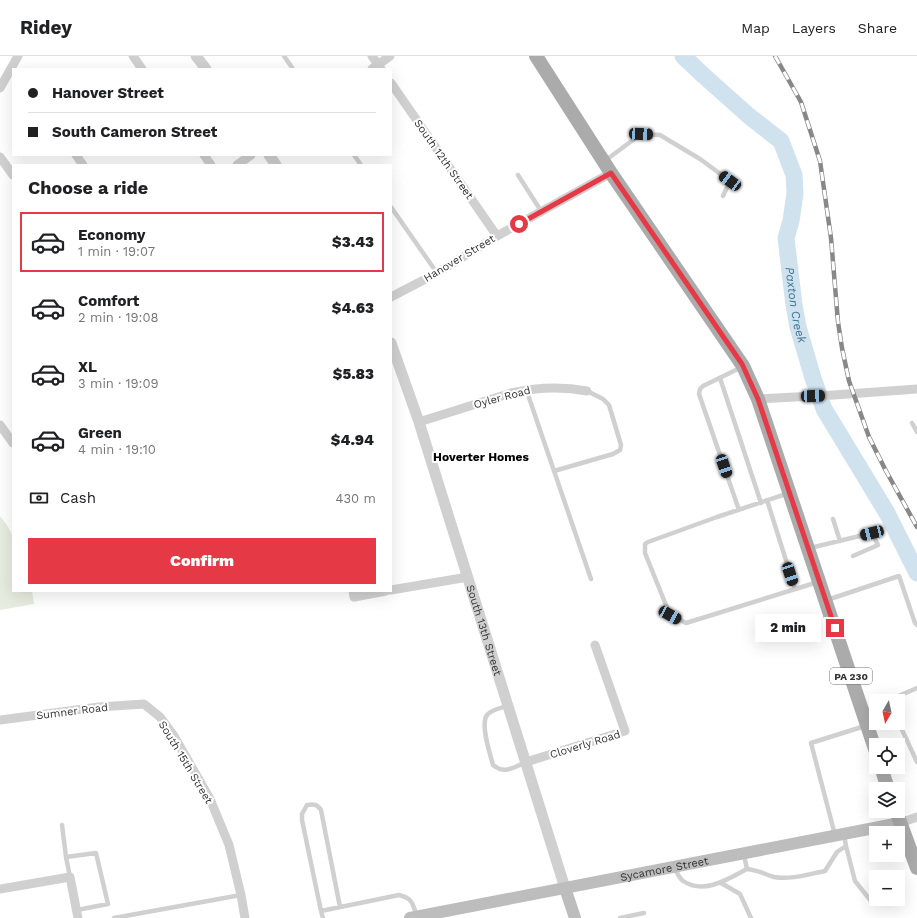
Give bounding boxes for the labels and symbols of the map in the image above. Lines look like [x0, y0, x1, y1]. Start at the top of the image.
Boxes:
street label: South 12th Street [411, 117, 476, 202]
car [629, 127, 653, 141]
car [717, 169, 743, 193]
route start [510, 215, 528, 233]
street label: Hanover Street [421, 232, 498, 285]
water label: Paxton Creek [783, 266, 809, 345]
street label: Oyler Road [472, 384, 532, 411]
car [801, 390, 825, 402]
district label: Hoverter Homes [433, 450, 530, 464]
car [714, 453, 734, 479]
car [859, 524, 885, 542]
car [781, 561, 799, 587]
street label: South 13th Street [463, 583, 504, 678]
car [657, 604, 683, 626]
callout: 2 min [755, 614, 821, 642]
route end [826, 619, 844, 637]
road number: PA 230 [830, 668, 872, 684]
north arrow [869, 694, 905, 730]
street label: Sumner Road [35, 701, 109, 722]
street label: South 15th Street [156, 718, 216, 806]
street label: Cloverly Road [548, 728, 622, 761]
street label: Sycamore Street [619, 854, 710, 884]

